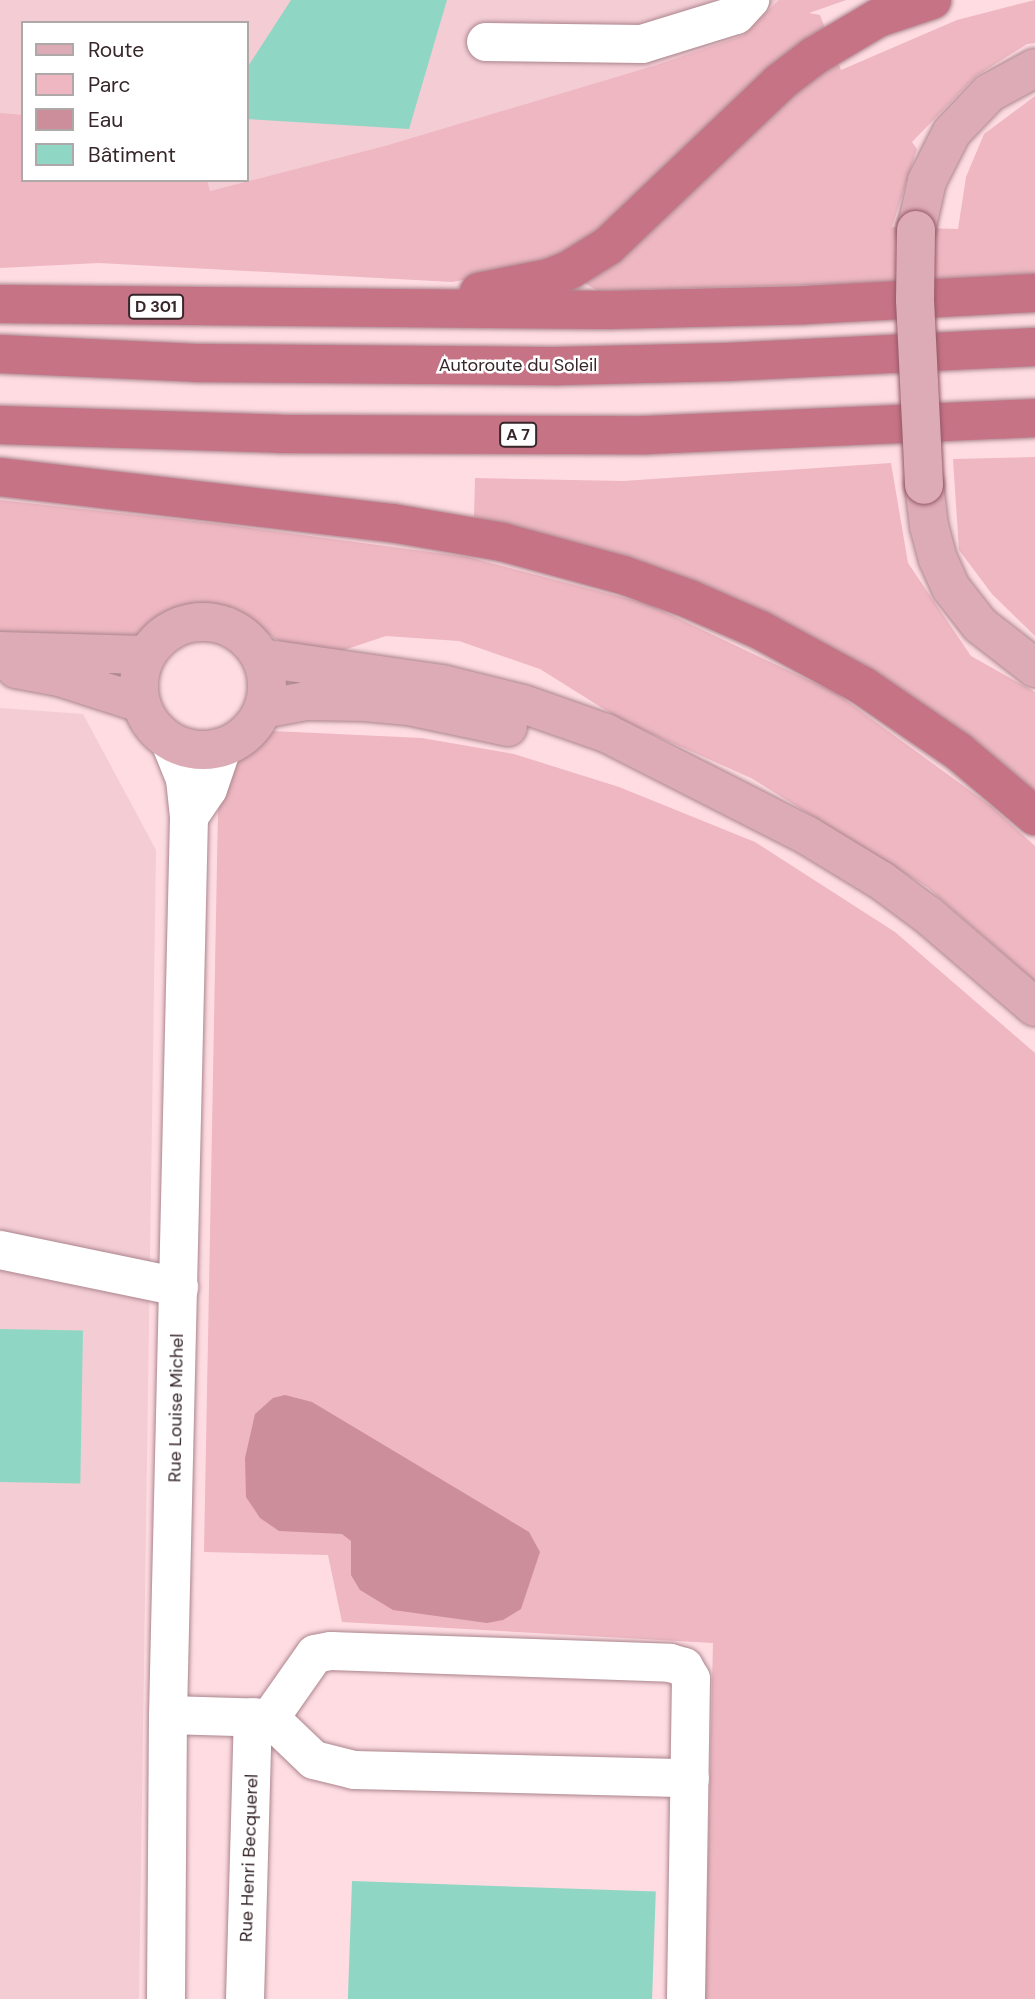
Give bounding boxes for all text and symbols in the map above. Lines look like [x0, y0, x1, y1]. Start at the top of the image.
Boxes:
legend [21, 21, 248, 182]
text: Route [88, 36, 144, 64]
text: Parc [88, 71, 131, 99]
text: Eau [88, 106, 123, 134]
text: Bâtiment [88, 141, 176, 169]
road number: D 301 [128, 294, 184, 320]
street label: Autoroute du Soleil [439, 354, 597, 376]
road number: A 7 [499, 422, 537, 448]
street label: Rue Louise Michel [164, 1333, 188, 1483]
street label: Rue Henri Becquerel [235, 1773, 263, 1943]

